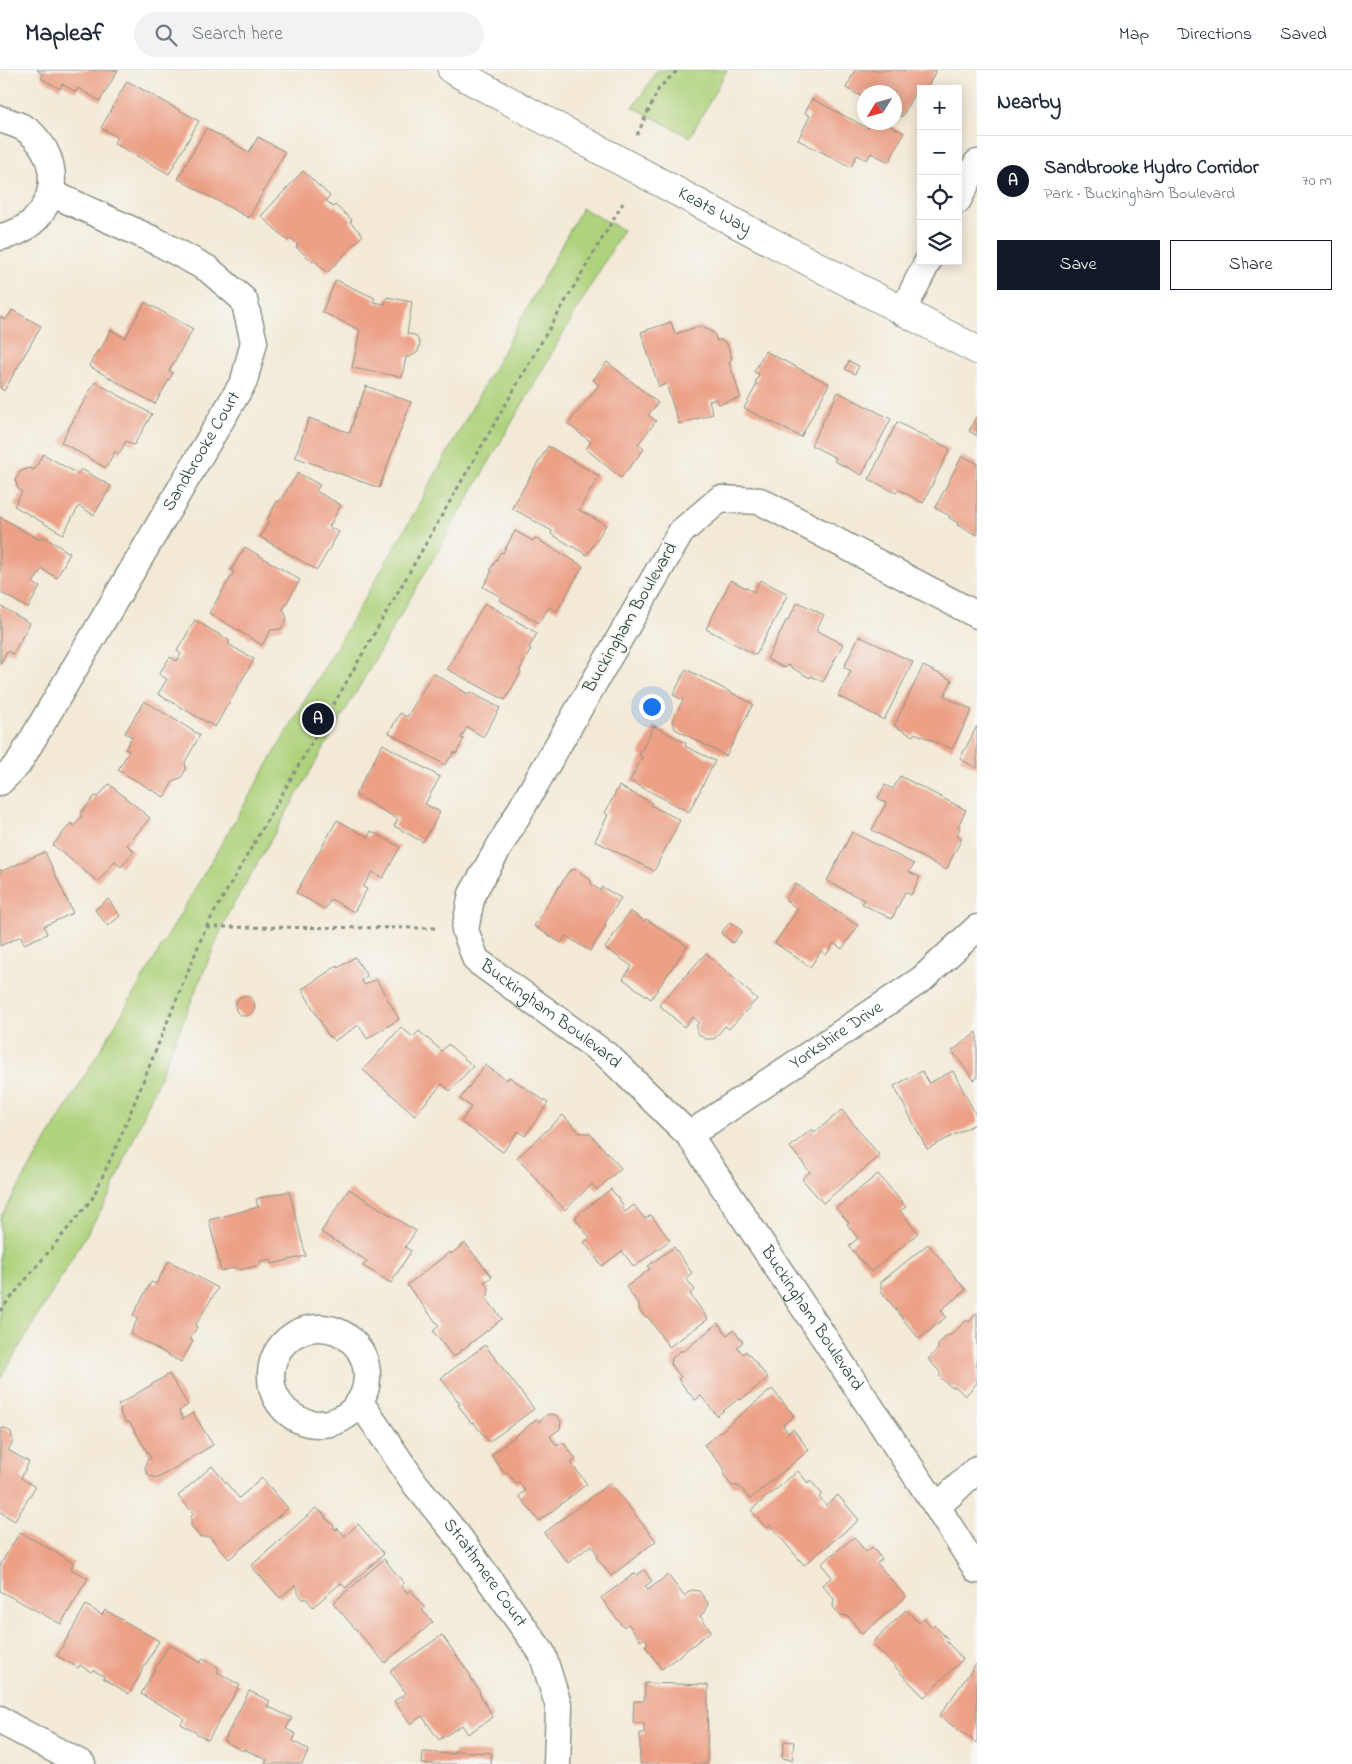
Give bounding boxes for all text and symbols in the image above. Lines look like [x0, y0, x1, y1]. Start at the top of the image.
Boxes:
search box [134, 12, 484, 57]
text: Mapleaf [25, 17, 104, 52]
icon: search [152, 21, 180, 49]
text: Search here [192, 21, 283, 48]
text: Map [1119, 22, 1149, 48]
text: Directions [1177, 22, 1252, 48]
text: Saved [1280, 22, 1327, 48]
north arrow [857, 85, 902, 130]
map controls [917, 85, 962, 265]
button: + [917, 85, 962, 130]
text: Nearby [997, 88, 1061, 118]
button: − [917, 130, 962, 175]
text: Sandbrooke Hydro Corridor [1044, 155, 1259, 182]
text: A [1008, 169, 1018, 193]
text: 70 m [1302, 169, 1332, 193]
button: locate [917, 175, 962, 220]
street label: Keats Way [673, 181, 756, 242]
text: Park · Buckingham Boulevard [1044, 182, 1235, 206]
button: layers [917, 220, 962, 265]
button: Save [997, 240, 1160, 290]
button: Share [1170, 240, 1332, 290]
street label: Sandbrooke Court [157, 387, 248, 517]
street label: Buckingham Boulevard [577, 538, 686, 699]
your location [639, 694, 665, 720]
pin: A [302, 700, 334, 738]
street label: Buckingham Boulevard [473, 953, 627, 1075]
street label: Yorkshire Drive [785, 995, 890, 1077]
street label: Buckingham Boulevard [753, 1240, 869, 1397]
street label: Strathmere Court [436, 1513, 533, 1633]

